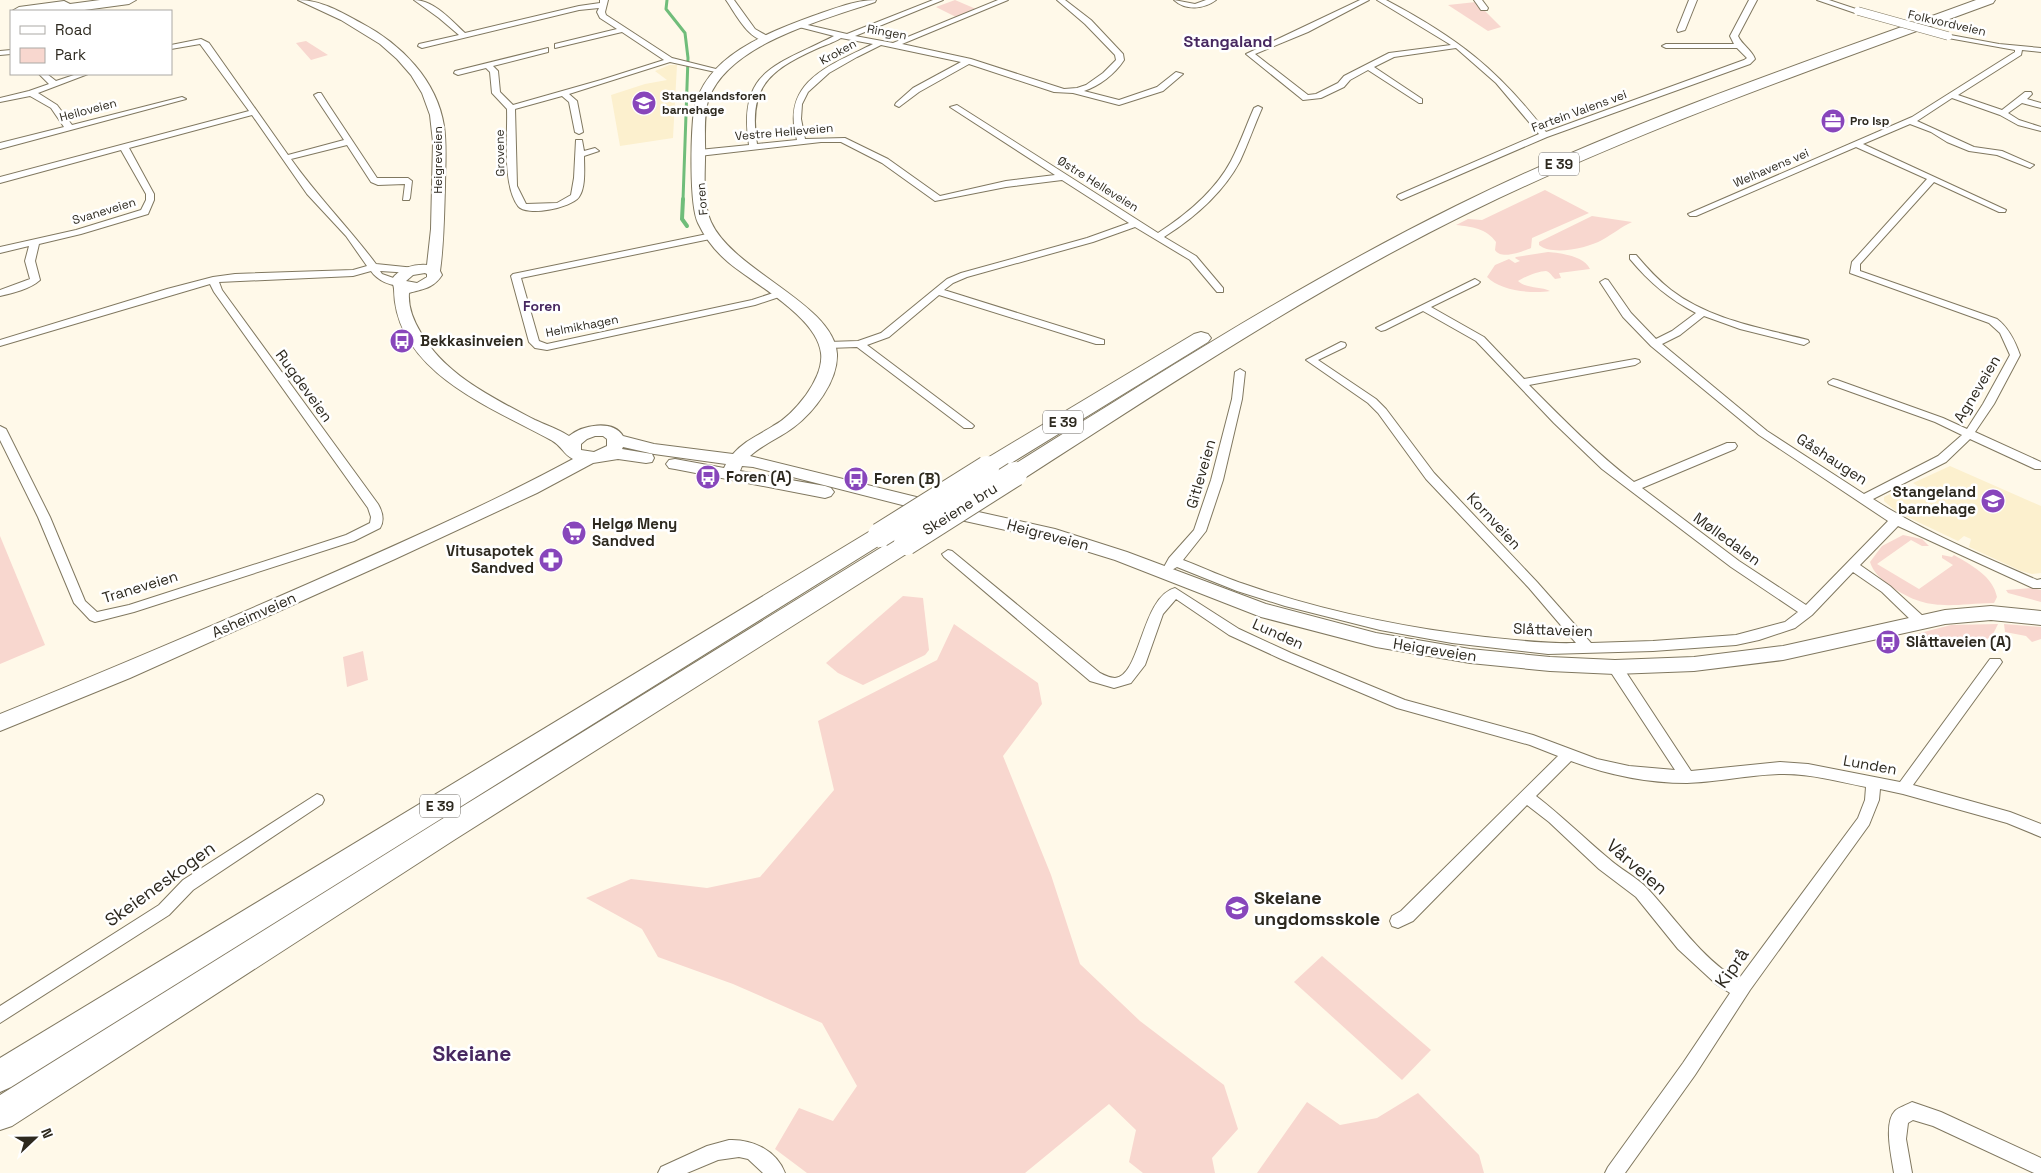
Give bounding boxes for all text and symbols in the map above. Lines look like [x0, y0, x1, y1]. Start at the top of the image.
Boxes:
street label: Folkvordveien [1906, 6, 1988, 40]
legend [10, 10, 172, 75]
text: Road [55, 20, 92, 39]
street label: Ringen [866, 21, 908, 43]
district label: Stangaland [1183, 31, 1273, 52]
street label: Kroken [817, 35, 859, 69]
text: Park [55, 45, 86, 64]
street label: Fartein Valens vei [1529, 86, 1629, 136]
place label: Stangelandsforen barnehage [662, 88, 766, 118]
school or university icon: Stangelandsforen barnehage [631, 90, 657, 116]
street label: Heiloveien [58, 95, 118, 125]
office icon: Pro Isp [1820, 108, 1846, 134]
place label: Pro Isp [1850, 113, 1890, 129]
street label: Vestre Helleveien [734, 120, 834, 144]
street label: Heigreveien [430, 126, 446, 194]
street label: Grovene [492, 129, 508, 177]
street label: Welhavens vei [1731, 145, 1811, 191]
road number: E 39 [1539, 152, 1579, 175]
street label: Østre Helleveien [1054, 153, 1142, 215]
street label: Foren [693, 182, 711, 216]
street label: Svaneveien [70, 194, 138, 228]
district label: Foren [523, 297, 561, 315]
street label: Helmikhagen [544, 311, 620, 341]
bus stop icon: Bekkasinveien [389, 328, 415, 354]
place label: Bekkasinveien [420, 331, 523, 350]
street label: Rugdeveien [272, 346, 337, 426]
street label: Agneveien [1949, 352, 2004, 426]
road number: E 39 [1043, 411, 1083, 434]
street label: Gåshaugen [1793, 429, 1871, 489]
street label: Gitleveien [1182, 437, 1219, 511]
bus stop icon: Foren (A) [695, 464, 721, 490]
bus stop icon: Foren (B) [843, 466, 869, 492]
place label: Foren (A) [726, 467, 792, 486]
place label: Foren (B) [874, 469, 940, 488]
street label: Skeiene bru [919, 478, 1001, 539]
place label: Stangeland barnehage [1892, 482, 1976, 518]
street label: Kornveien [1463, 488, 1526, 553]
school or university icon: Stangeland barnehage [1980, 488, 2006, 514]
street label: Mølledalen [1690, 508, 1765, 569]
place label: Helgø Meny Sandved [592, 514, 677, 550]
street label: Heigreveien [1005, 514, 1091, 555]
supermarket icon: Helgø Meny Sandved [561, 520, 587, 546]
place label: Vitusapotek Sandved [446, 541, 535, 577]
pharmacy icon: Vitusapotek Sandved [538, 547, 564, 573]
street label: Traneveien [100, 566, 180, 607]
street label: Asheimveien [209, 588, 299, 642]
street label: Lunden [1250, 614, 1307, 653]
street label: Slåttaveien [1513, 619, 1593, 640]
bus stop icon: Slåttaveien (A) [1875, 629, 1901, 655]
place label: Slåttaveien (A) [1906, 632, 2011, 651]
street label: Heigreveien [1392, 634, 1478, 665]
street label: Lunden [1842, 750, 1898, 779]
road number: E 39 [420, 794, 460, 818]
street label: Vårveien [1602, 834, 1673, 899]
street label: Skeieneskogen [100, 836, 219, 931]
place label: Skeiane ungdomsskole [1254, 886, 1380, 930]
school or university icon: Skeiane ungdomsskole [1224, 895, 1250, 921]
street label: Kiprå [1710, 943, 1754, 992]
district label: Skeiane [433, 1040, 511, 1067]
north arrow [10, 1113, 60, 1163]
text: N [37, 1125, 57, 1141]

